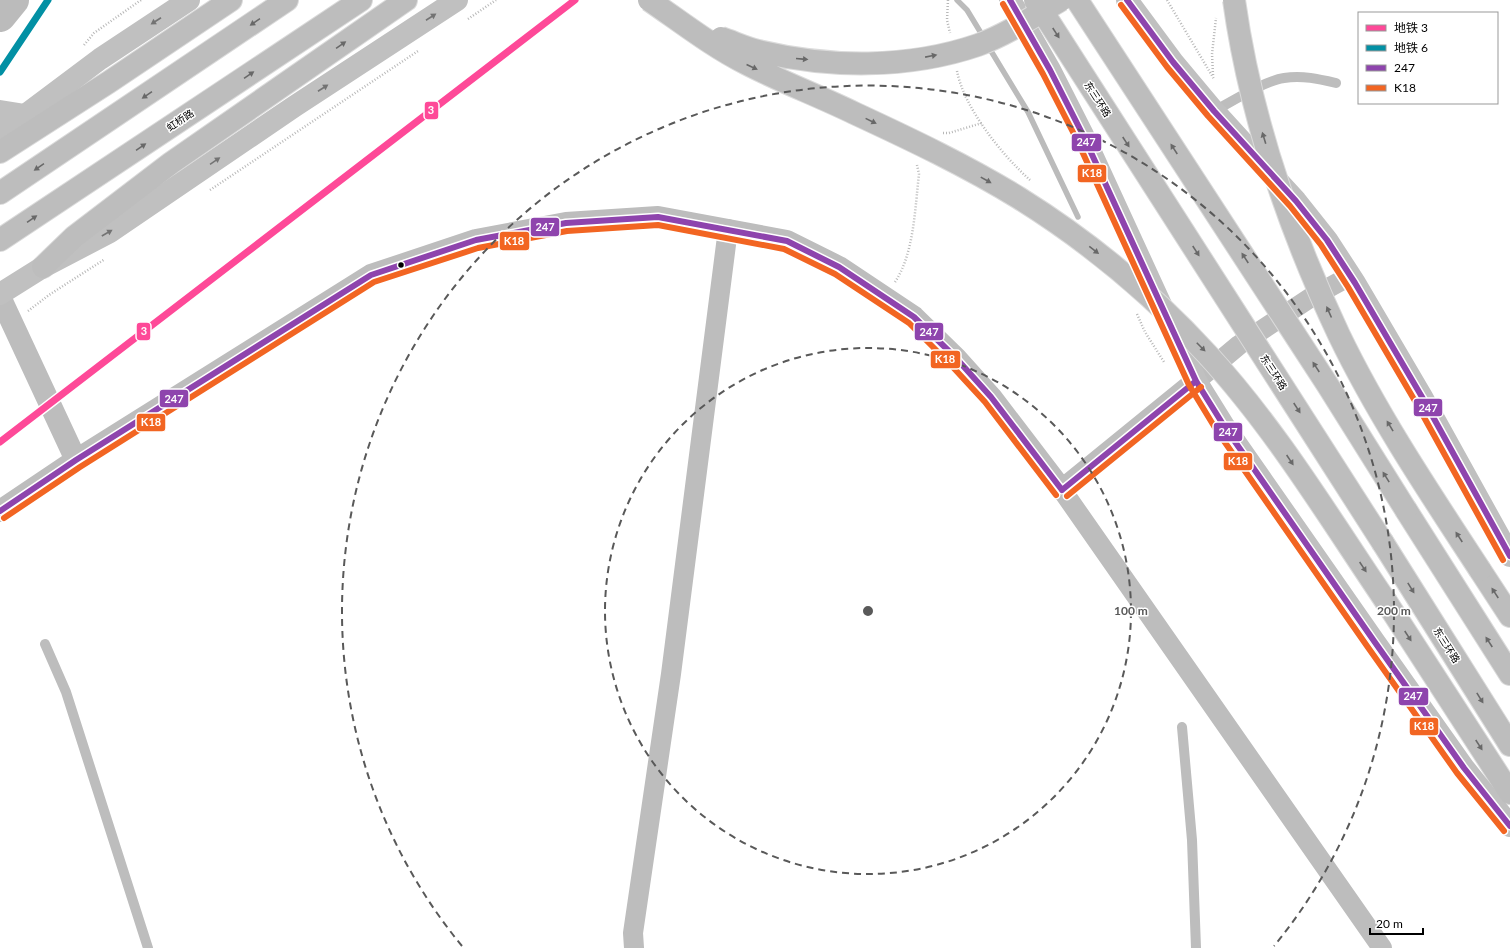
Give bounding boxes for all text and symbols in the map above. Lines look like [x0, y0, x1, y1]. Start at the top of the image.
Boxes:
legend [1358, 12, 1498, 104]
one-way arrow [426, 13, 436, 21]
one-way arrow [150, 18, 162, 25]
one-way arrow [250, 18, 260, 26]
text: 地铁 3 [1394, 20, 1428, 35]
one-way arrow [1052, 27, 1059, 39]
text: 地铁 6 [1394, 40, 1428, 55]
one-way arrow [336, 41, 347, 49]
one-way arrow [925, 53, 937, 59]
one-way arrow [796, 56, 808, 63]
text: 247 [1394, 60, 1415, 75]
one-way arrow [747, 64, 758, 70]
one-way arrow [244, 71, 254, 79]
street label: 东三环路 [1082, 79, 1114, 119]
text: K18 [1394, 80, 1416, 95]
one-way arrow [317, 84, 328, 92]
one-way arrow [142, 91, 153, 99]
line badge: 3 [424, 101, 439, 120]
text: 3 [428, 103, 434, 116]
street label: 虹桥路 [164, 107, 196, 133]
one-way arrow [865, 118, 876, 124]
one-way arrow [1261, 131, 1267, 143]
line badge: 247 [1071, 133, 1102, 152]
text: 247 [1076, 135, 1096, 148]
one-way arrow [1122, 137, 1130, 147]
one-way arrow [135, 143, 146, 151]
one-way arrow [1171, 144, 1178, 155]
one-way arrow [209, 157, 221, 164]
one-way arrow [34, 163, 44, 171]
line badge: K18 [1077, 164, 1107, 183]
text: K18 [1082, 166, 1102, 179]
one-way arrow [980, 176, 992, 183]
one-way arrow [27, 215, 38, 223]
line badge: 247 [530, 217, 560, 237]
text: 247 [535, 220, 555, 233]
one-way arrow [101, 230, 113, 237]
line badge: K18 [499, 231, 530, 251]
text: K18 [504, 234, 524, 247]
one-way arrow [1193, 245, 1200, 257]
one-way arrow [1089, 246, 1100, 255]
one-way arrow [1242, 253, 1249, 264]
unlabelled marker [396, 260, 406, 270]
one-way arrow [1326, 306, 1332, 317]
line badge: 3 [136, 322, 151, 341]
line badge: 247 [914, 322, 944, 341]
text: 3 [141, 324, 147, 337]
text: 247 [919, 325, 939, 338]
one-way arrow [1196, 342, 1205, 352]
line badge: K18 [930, 350, 961, 369]
text: K18 [935, 352, 955, 365]
street label: 东三环路 [1258, 352, 1290, 392]
one-way arrow [1313, 361, 1320, 373]
line badge: 247 [159, 389, 189, 408]
text: 247 [164, 392, 184, 405]
line badge: 247 [1413, 398, 1443, 417]
text: 247 [1418, 401, 1438, 414]
one-way arrow [1293, 403, 1301, 413]
line badge: K18 [136, 413, 166, 432]
text: K18 [141, 415, 161, 428]
one-way arrow [1387, 420, 1394, 432]
line badge: 247 [1213, 422, 1243, 442]
text: 247 [1218, 425, 1238, 438]
line badge: K18 [1223, 452, 1253, 471]
text: K18 [1228, 454, 1248, 467]
one-way arrow [1286, 455, 1294, 465]
one-way arrow [1382, 471, 1389, 483]
one-way arrow [1455, 532, 1463, 542]
one-way arrow [1359, 562, 1367, 573]
one-way arrow [1408, 582, 1415, 594]
one-way arrow [1491, 588, 1499, 598]
text: 100 m [1114, 603, 1148, 618]
text: 200 m [1377, 603, 1411, 618]
centre of rings [861, 604, 875, 618]
street label: 东三环路 [1431, 625, 1463, 665]
one-way arrow [1405, 630, 1412, 642]
one-way arrow [1485, 636, 1492, 648]
line badge: 247 [1398, 687, 1429, 706]
text: 247 [1403, 689, 1423, 702]
one-way arrow [1477, 692, 1484, 704]
line badge: K18 [1409, 717, 1439, 736]
text: K18 [1414, 719, 1434, 732]
one-way arrow [1475, 740, 1483, 750]
scale bar [1370, 910, 1423, 936]
text: 20 m [1376, 916, 1403, 931]

